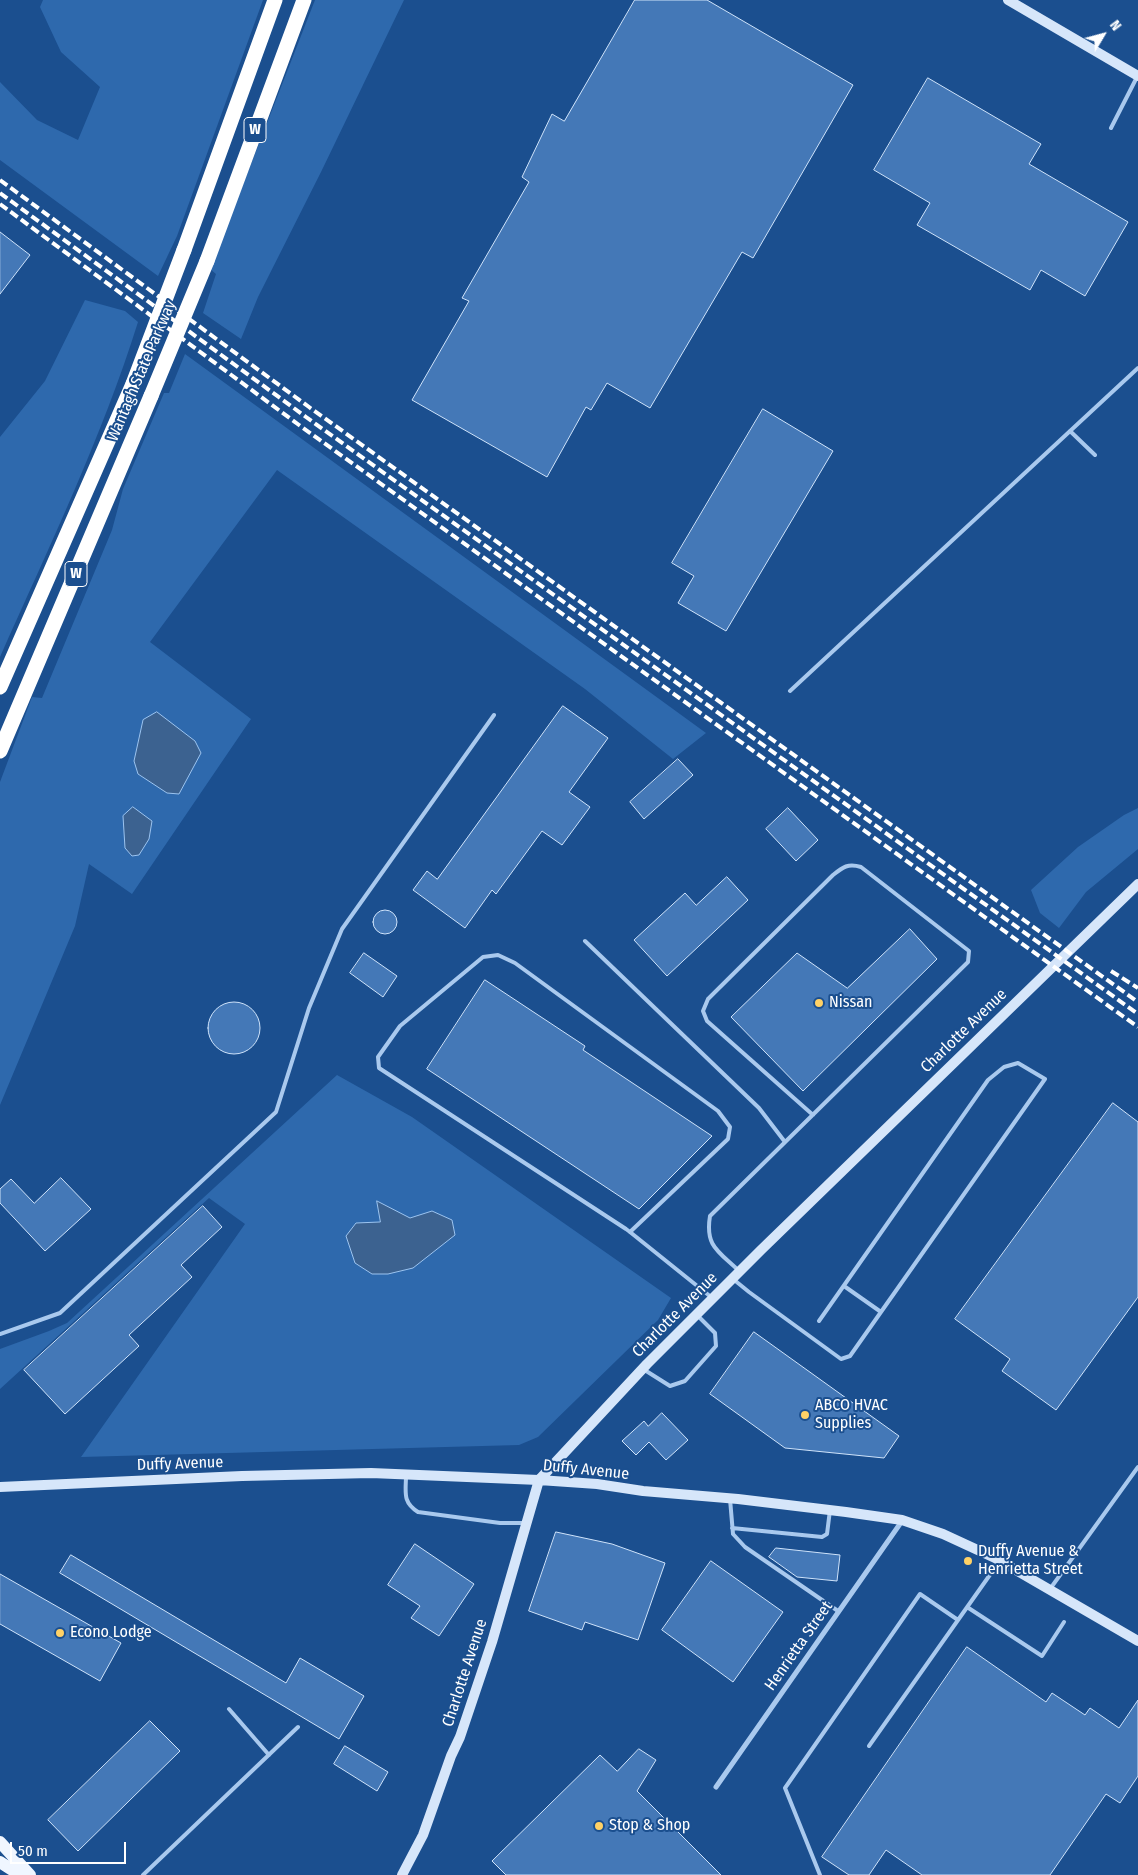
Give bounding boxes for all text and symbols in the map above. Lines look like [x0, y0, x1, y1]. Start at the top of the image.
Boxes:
north arrow [1078, 10, 1128, 60]
text: N [1106, 17, 1125, 34]
road number: W [244, 118, 266, 142]
street label: Wantagh State Parkway [104, 298, 180, 444]
road number: W [65, 562, 87, 586]
street label: Charlotte Avenue [917, 985, 1011, 1077]
place label: Nissan [829, 993, 872, 1013]
marker: Nissan [813, 997, 825, 1009]
street label: Charlotte Avenue [628, 1268, 722, 1362]
place label: ABCO HVAC Supplies [815, 1396, 888, 1434]
marker: ABCO HVAC Supplies [799, 1409, 811, 1421]
street label: Duffy Avenue [136, 1453, 224, 1475]
street label: Duffy Avenue [542, 1456, 630, 1484]
place label: Duffy Avenue & Henrietta Street [978, 1542, 1083, 1580]
marker: Duffy Avenue & Henrietta Street [962, 1555, 974, 1567]
street label: Henrietta Street [761, 1598, 837, 1694]
street label: Charlotte Avenue [439, 1617, 491, 1729]
place label: Econo Lodge [70, 1623, 152, 1643]
marker: Econo Lodge [54, 1627, 66, 1639]
place label: Stop & Shop [609, 1816, 690, 1836]
marker: Stop & Shop [593, 1820, 605, 1832]
scale bar [12, 1832, 129, 1864]
text: 50 m [18, 1842, 48, 1860]

